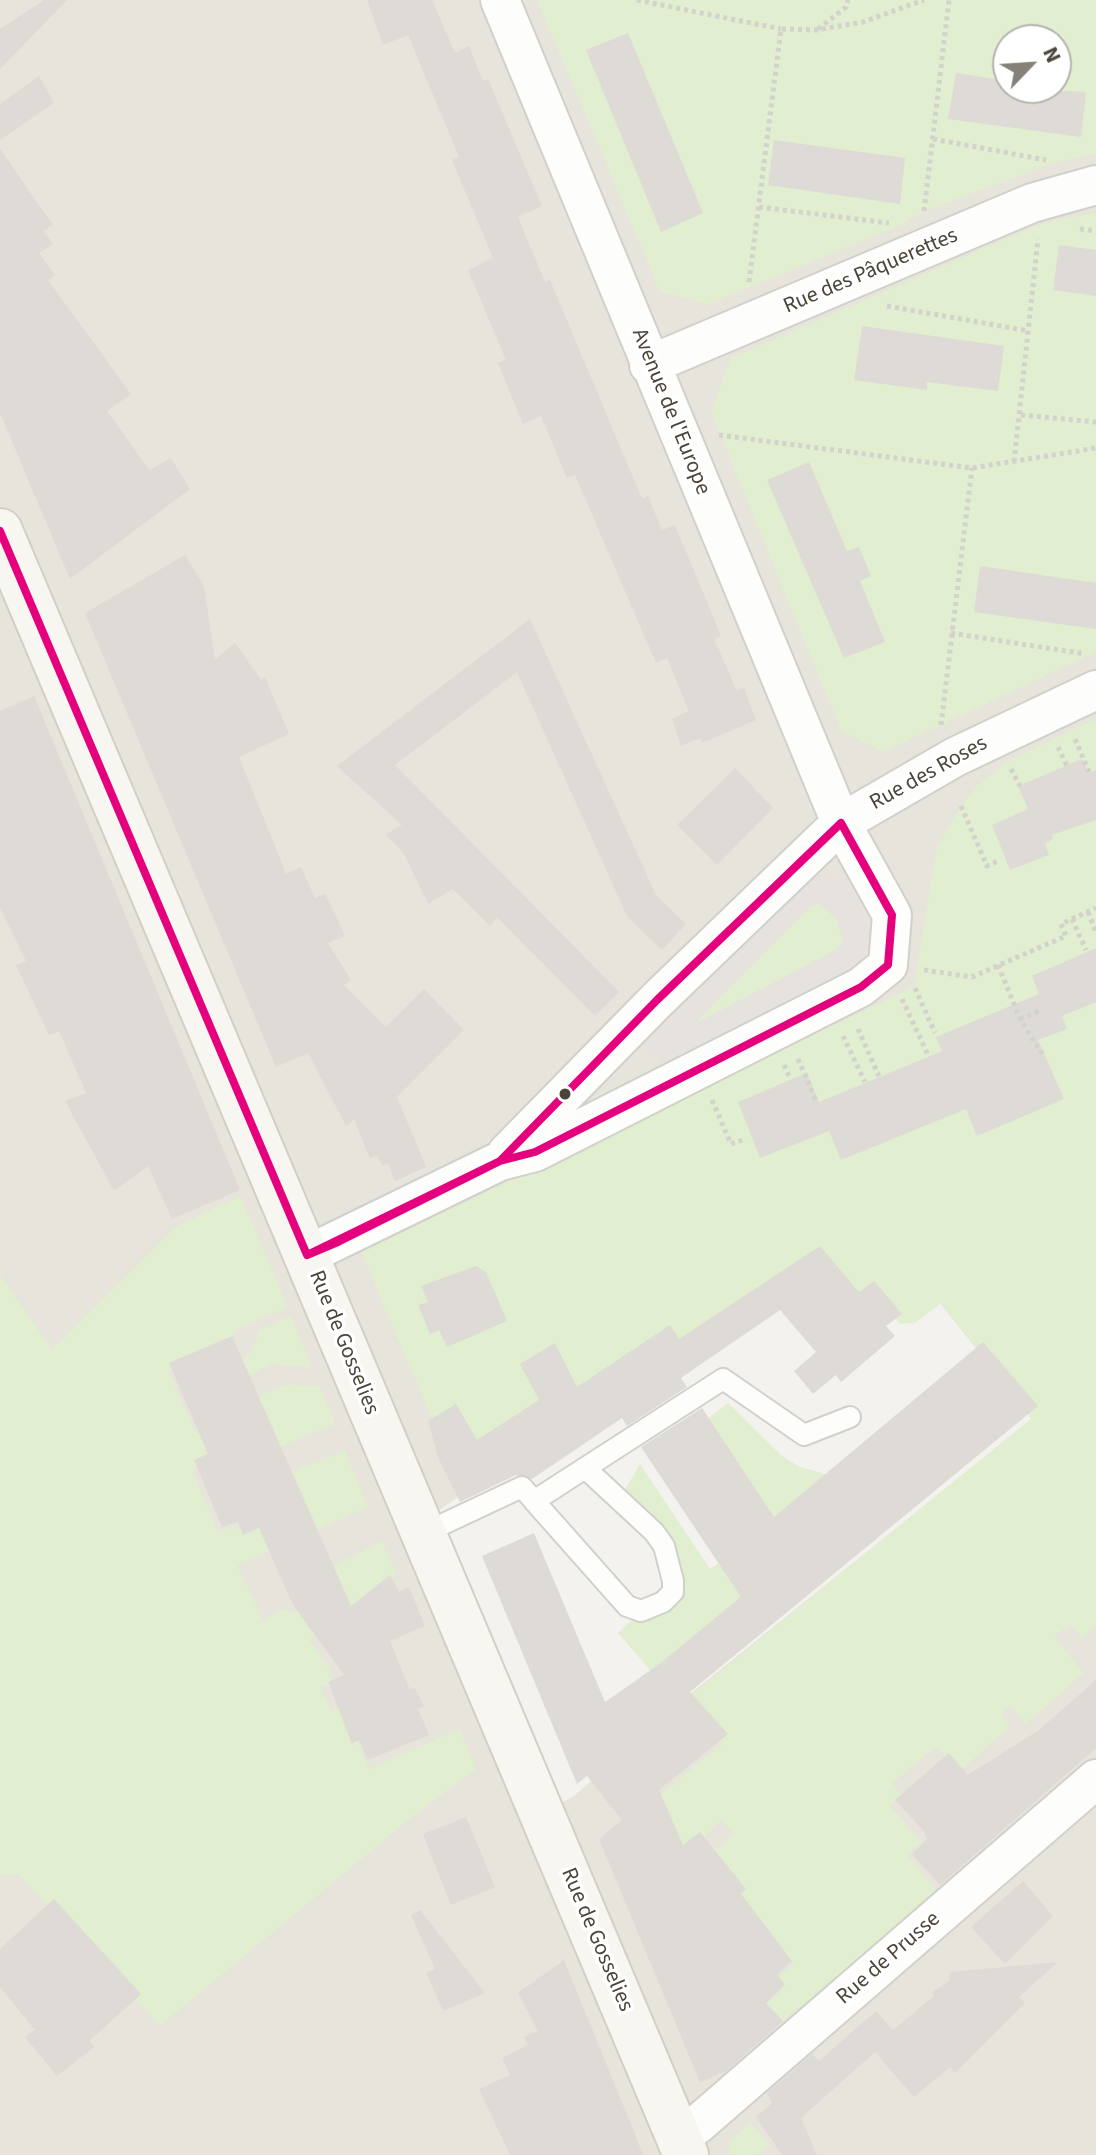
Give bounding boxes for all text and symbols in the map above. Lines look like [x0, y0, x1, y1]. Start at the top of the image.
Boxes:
north arrow [992, 24, 1072, 104]
text: N [1034, 41, 1070, 68]
street label: Rue des Pâquerettes [780, 223, 962, 321]
street label: Avenue de l'Europe [625, 325, 715, 499]
street label: Rue des Roses [866, 731, 992, 817]
unlabelled marker [557, 1086, 573, 1102]
street label: Rue de Gosselies [302, 1267, 384, 1419]
street label: Rue de Gosselies [554, 1864, 638, 2016]
street label: Rue de Prusse [832, 1907, 946, 2011]

